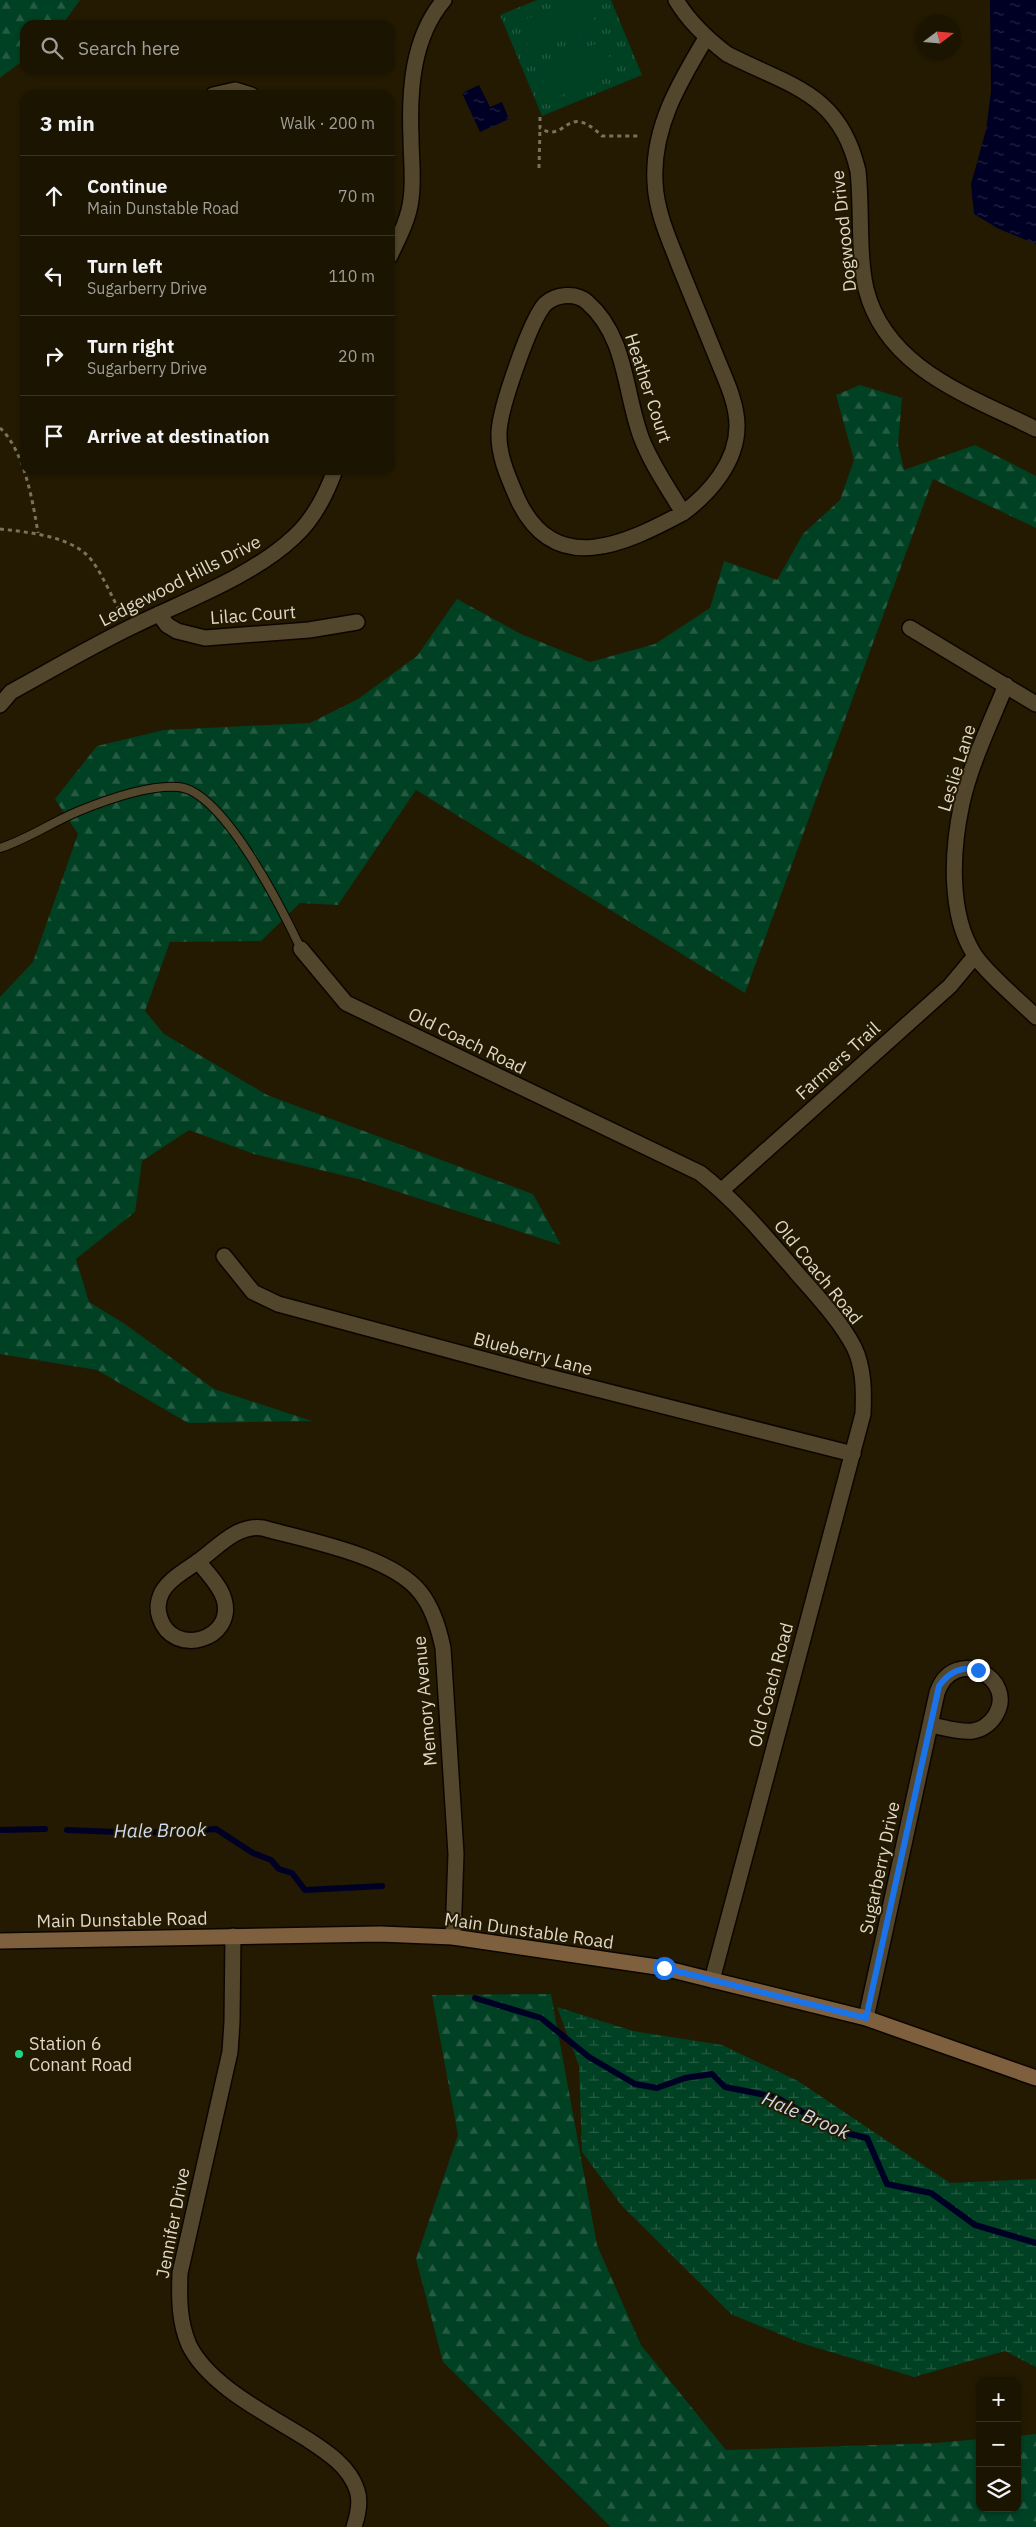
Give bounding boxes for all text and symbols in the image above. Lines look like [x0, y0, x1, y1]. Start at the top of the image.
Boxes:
north arrow [916, 15, 961, 60]
search box [20, 20, 395, 75]
icon: search [38, 34, 66, 62]
text: Search here [78, 36, 180, 60]
text: 3 min [40, 109, 95, 137]
text: Walk · 200 m [280, 113, 375, 133]
street label: Dogwood Drive [826, 169, 861, 293]
text: Continue [87, 174, 167, 198]
icon: ahead [40, 182, 68, 210]
text: 70 m [338, 186, 375, 206]
text: Main Dunstable Road [87, 198, 239, 218]
text: Turn left [87, 254, 163, 278]
icon: left [40, 262, 68, 290]
text: 110 m [328, 266, 375, 286]
text: Sugarberry Drive [87, 278, 207, 298]
street label: Heather Court [620, 330, 677, 446]
text: Turn right [87, 334, 174, 358]
icon: right [40, 342, 68, 370]
text: 20 m [338, 346, 375, 366]
text: Sugarberry Drive [87, 358, 207, 378]
icon: arrive [40, 422, 68, 450]
text: Arrive at destination [87, 424, 270, 448]
street label: Ledgewood Hills Drive [95, 530, 265, 631]
street label: Lilac Court [209, 600, 297, 629]
street label: Leslie Lane [932, 721, 981, 814]
street label: Old Coach Road [405, 1002, 530, 1079]
street label: Farmers Trail [791, 1017, 885, 1105]
street label: Old Coach Road [769, 1215, 868, 1329]
street label: Blueberry Lane [471, 1327, 595, 1380]
street label: Old Coach Road [743, 1620, 798, 1750]
street label: Memory Avenue [407, 1635, 442, 1767]
route end [967, 1659, 990, 1682]
street label: Sugarberry Drive [854, 1799, 905, 1936]
water label: Hale Brook [113, 1817, 208, 1843]
street label: Main Dunstable Road [36, 1907, 208, 1932]
street label: Main Dunstable Road [443, 1907, 615, 1954]
route start [653, 1957, 676, 1980]
place label: Station 6 Conant Road [29, 2032, 132, 2076]
marker: Station 6 Conant Road [13, 2048, 25, 2060]
water label: Hale Brook [759, 2086, 854, 2145]
street label: Jennifer Drive [151, 2165, 195, 2280]
map controls [976, 2377, 1021, 2512]
button: + [976, 2377, 1021, 2422]
button: − [976, 2422, 1021, 2467]
button: layers [976, 2467, 1021, 2512]

